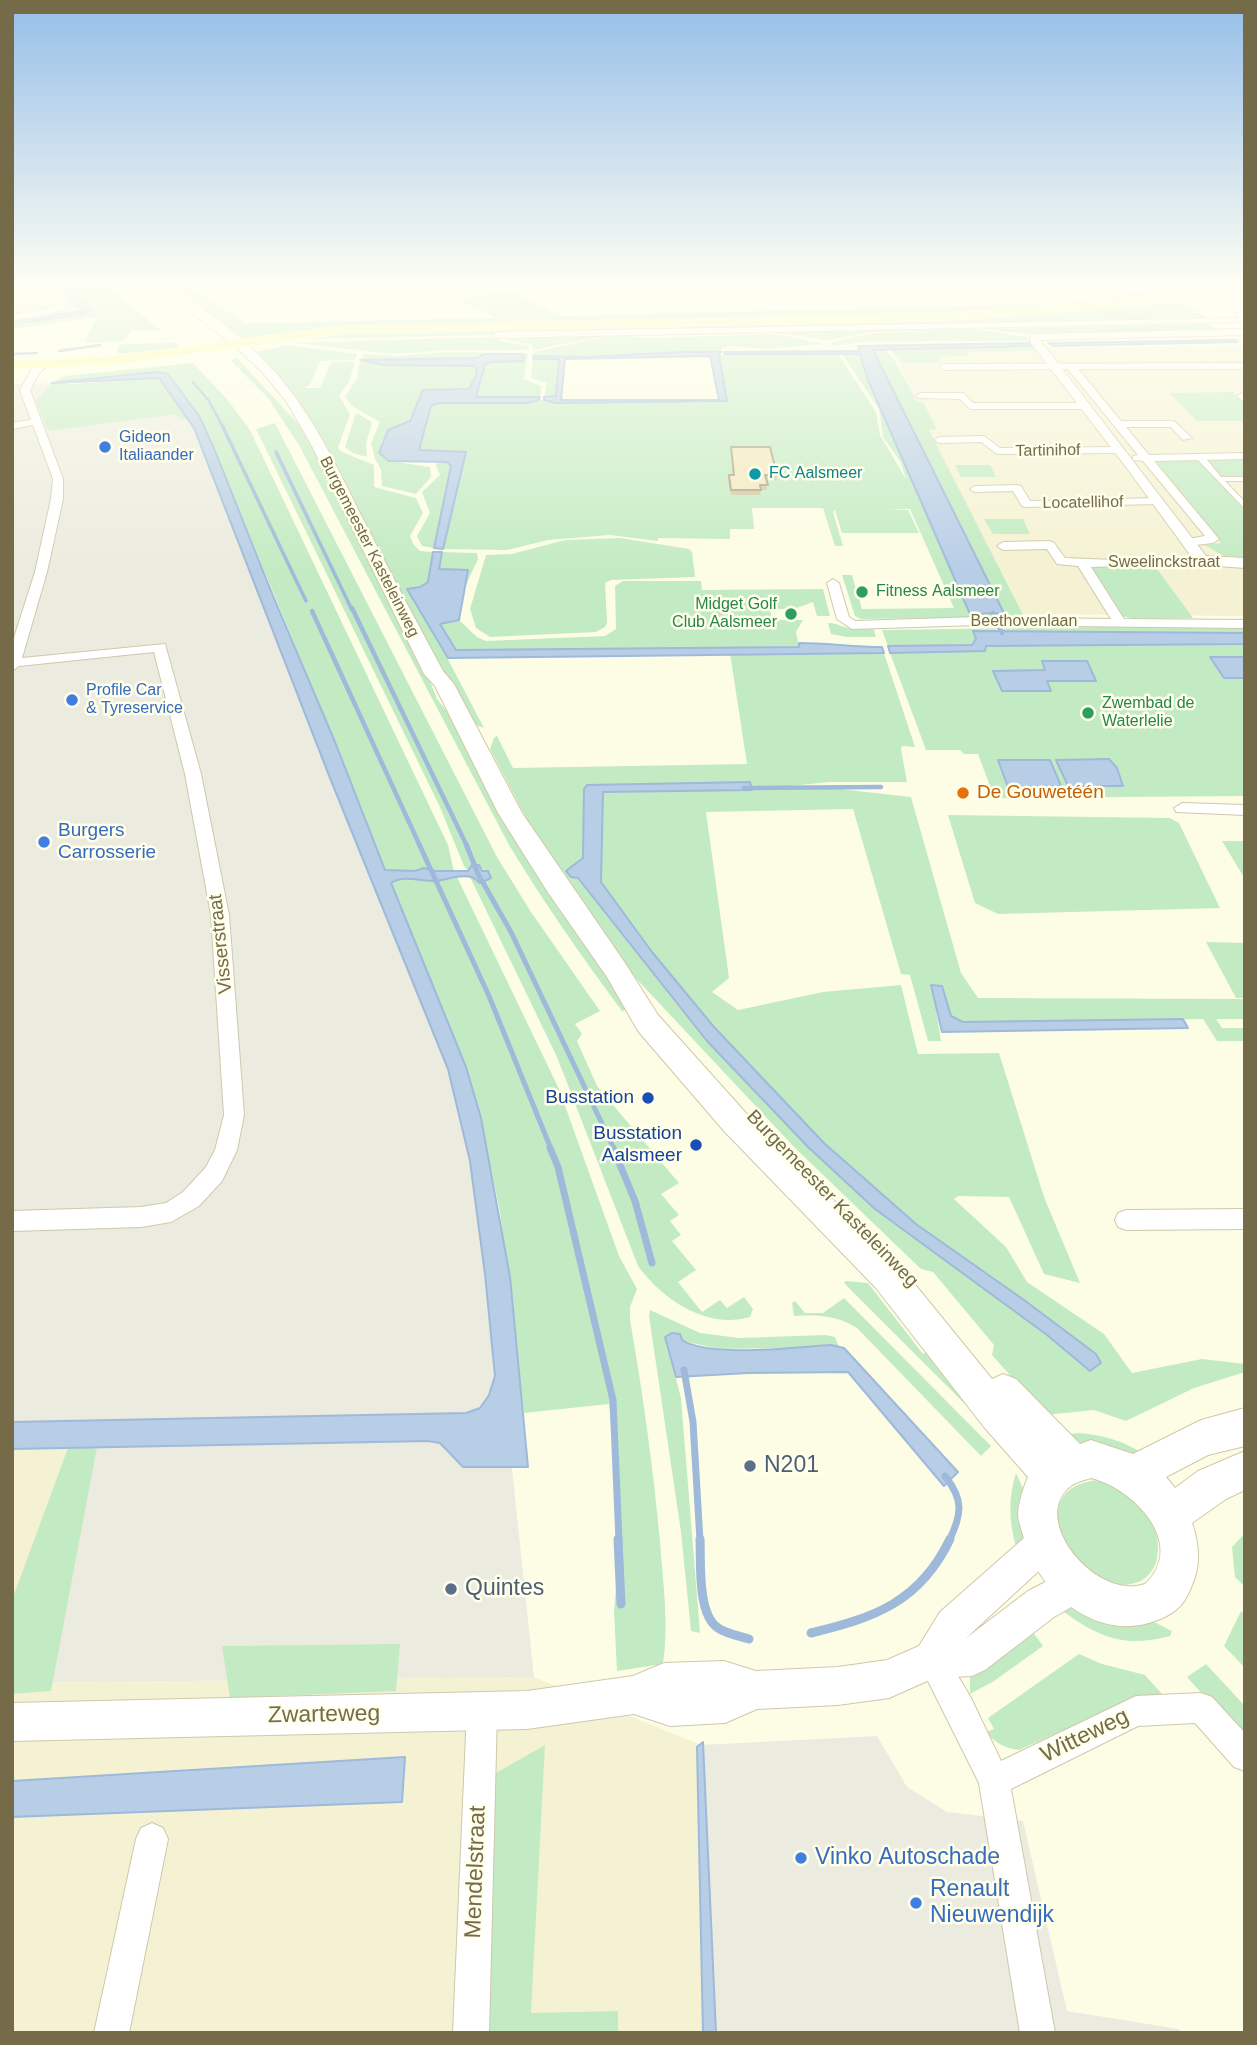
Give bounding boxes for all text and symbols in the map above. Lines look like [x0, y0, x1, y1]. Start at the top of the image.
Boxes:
place label: Gideon Italiaander [119, 428, 194, 466]
marker: Gideon Italiaander [97, 439, 113, 455]
street label: Tartinihof [1015, 441, 1081, 461]
street label: Burgemeester Kasteleinweg [315, 453, 423, 641]
place label: FC Aalsmeer [769, 464, 862, 484]
marker: FC Aalsmeer [747, 466, 763, 482]
street label: Locatellihof [1042, 493, 1124, 513]
street label: Sweelinckstraat [1108, 553, 1220, 573]
place label: Fitness Aalsmeer [876, 582, 1000, 602]
marker: Fitness Aalsmeer [854, 584, 870, 600]
place label: Midget Golf Club Aalsmeer [672, 595, 777, 633]
marker: Midget Golf Club Aalsmeer [783, 606, 799, 622]
street label: Beethovenlaan [971, 612, 1077, 632]
place label: Profile Car & Tyreservice [86, 681, 183, 719]
marker: Profile Car & Tyreservice [64, 692, 80, 708]
place label: Zwembad de Waterlelie [1102, 694, 1194, 732]
marker: Zwembad de Waterlelie [1080, 705, 1096, 721]
place label: De Gouwetéén [977, 782, 1104, 804]
marker: De Gouwetéén [955, 785, 971, 801]
place label: Burgers Carrosserie [58, 820, 156, 864]
marker: Burgers Carrosserie [36, 834, 52, 850]
street label: Visserstraat [204, 893, 238, 995]
place label: Busstation [545, 1087, 634, 1109]
marker: Busstation [640, 1090, 656, 1106]
street label: Burgemeester Kasteleinweg [741, 1106, 923, 1292]
place label: Busstation Aalsmeer [593, 1123, 682, 1167]
marker: Busstation Aalsmeer [688, 1137, 704, 1153]
place label: N201 [764, 1452, 819, 1480]
marker: N201 [742, 1458, 758, 1474]
place label: Quintes [465, 1575, 544, 1603]
marker: Quintes [443, 1581, 459, 1597]
street label: Zwarteweg [268, 1700, 380, 1730]
street label: Witteweg [1036, 1703, 1134, 1769]
street label: Mendelstraat [460, 1805, 492, 1939]
place label: Vinko Autoschade [815, 1844, 1000, 1872]
marker: Vinko Autoschade [793, 1850, 809, 1866]
place label: Renault Nieuwendijk [930, 1876, 1054, 1930]
marker: Renault Nieuwendijk [908, 1895, 924, 1911]

